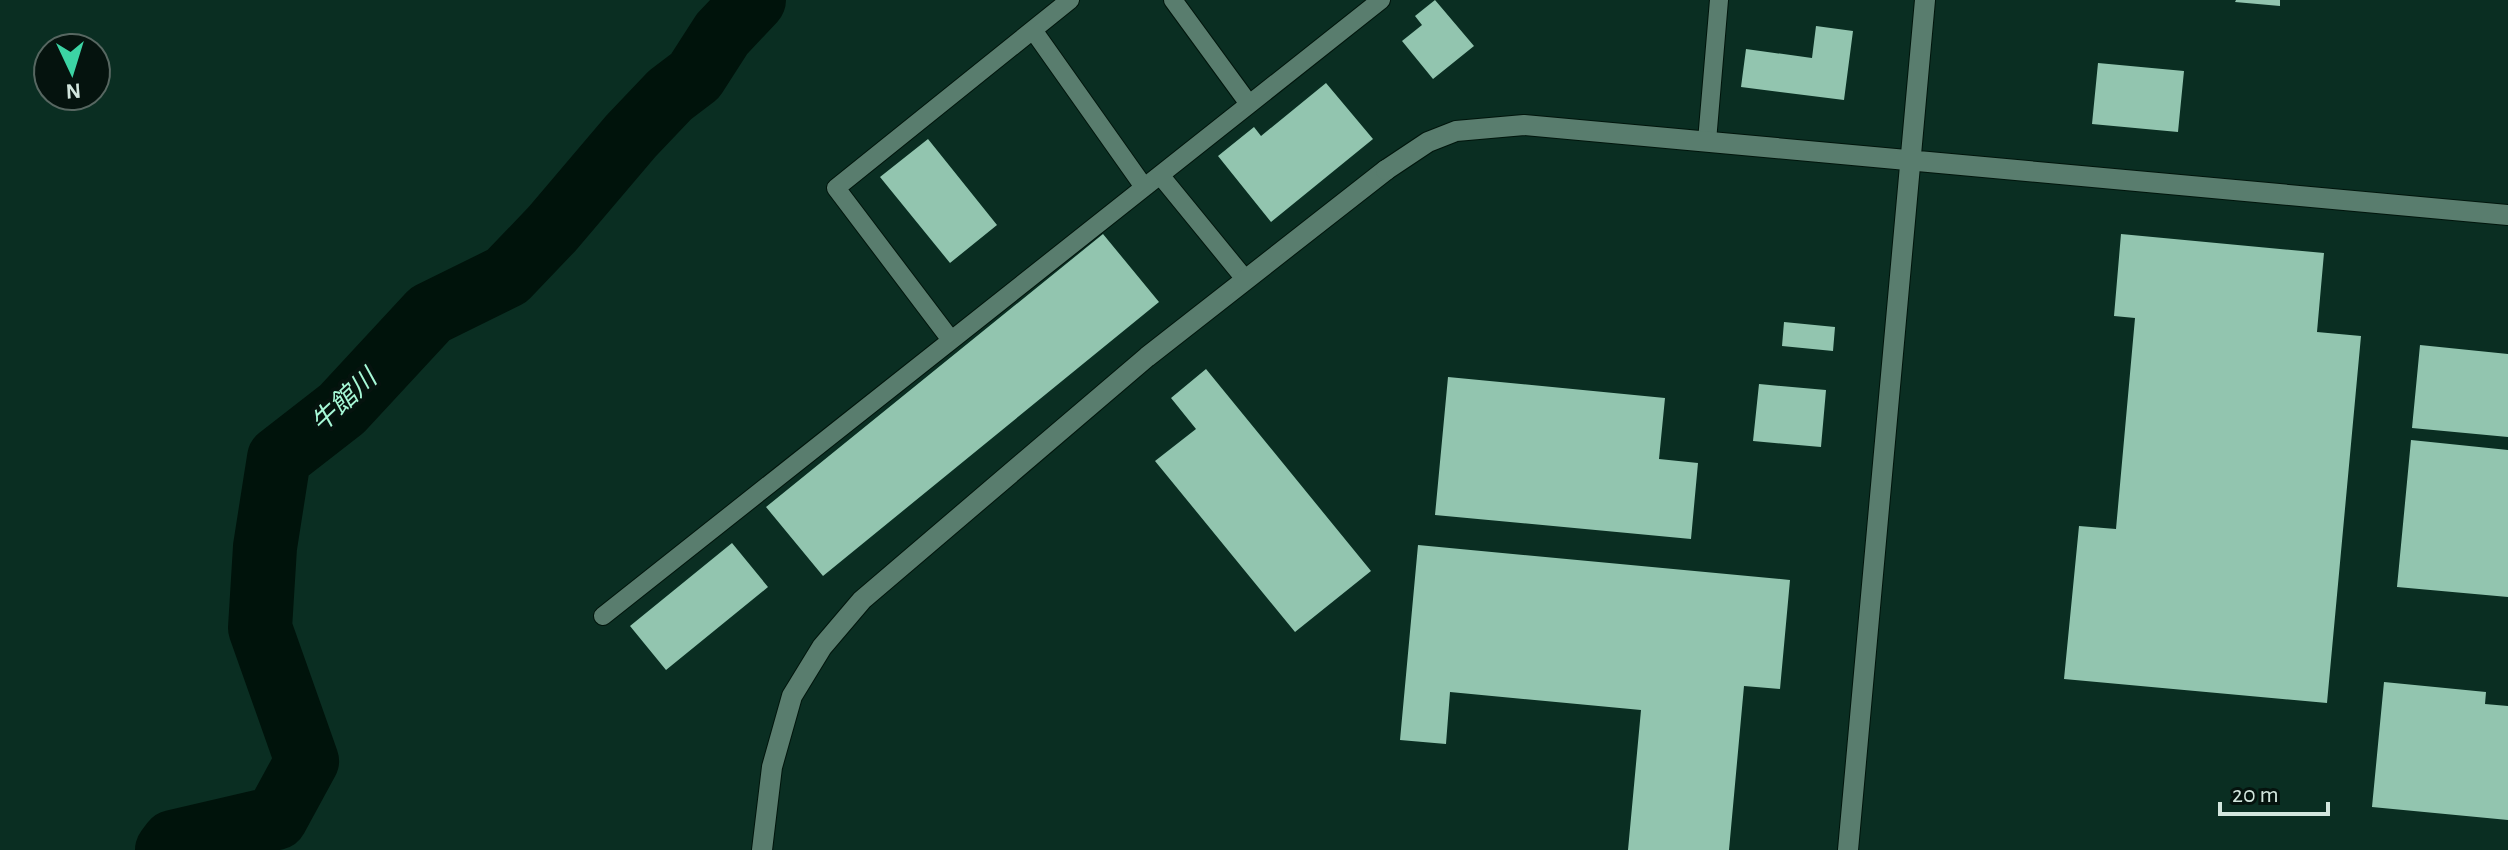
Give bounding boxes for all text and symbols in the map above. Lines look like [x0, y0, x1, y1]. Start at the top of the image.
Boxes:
north arrow [32, 32, 112, 112]
text: N [65, 79, 82, 102]
water label: 牛館川 [306, 362, 384, 437]
scale bar [2220, 766, 2328, 816]
text: 20 m [2232, 783, 2279, 807]

